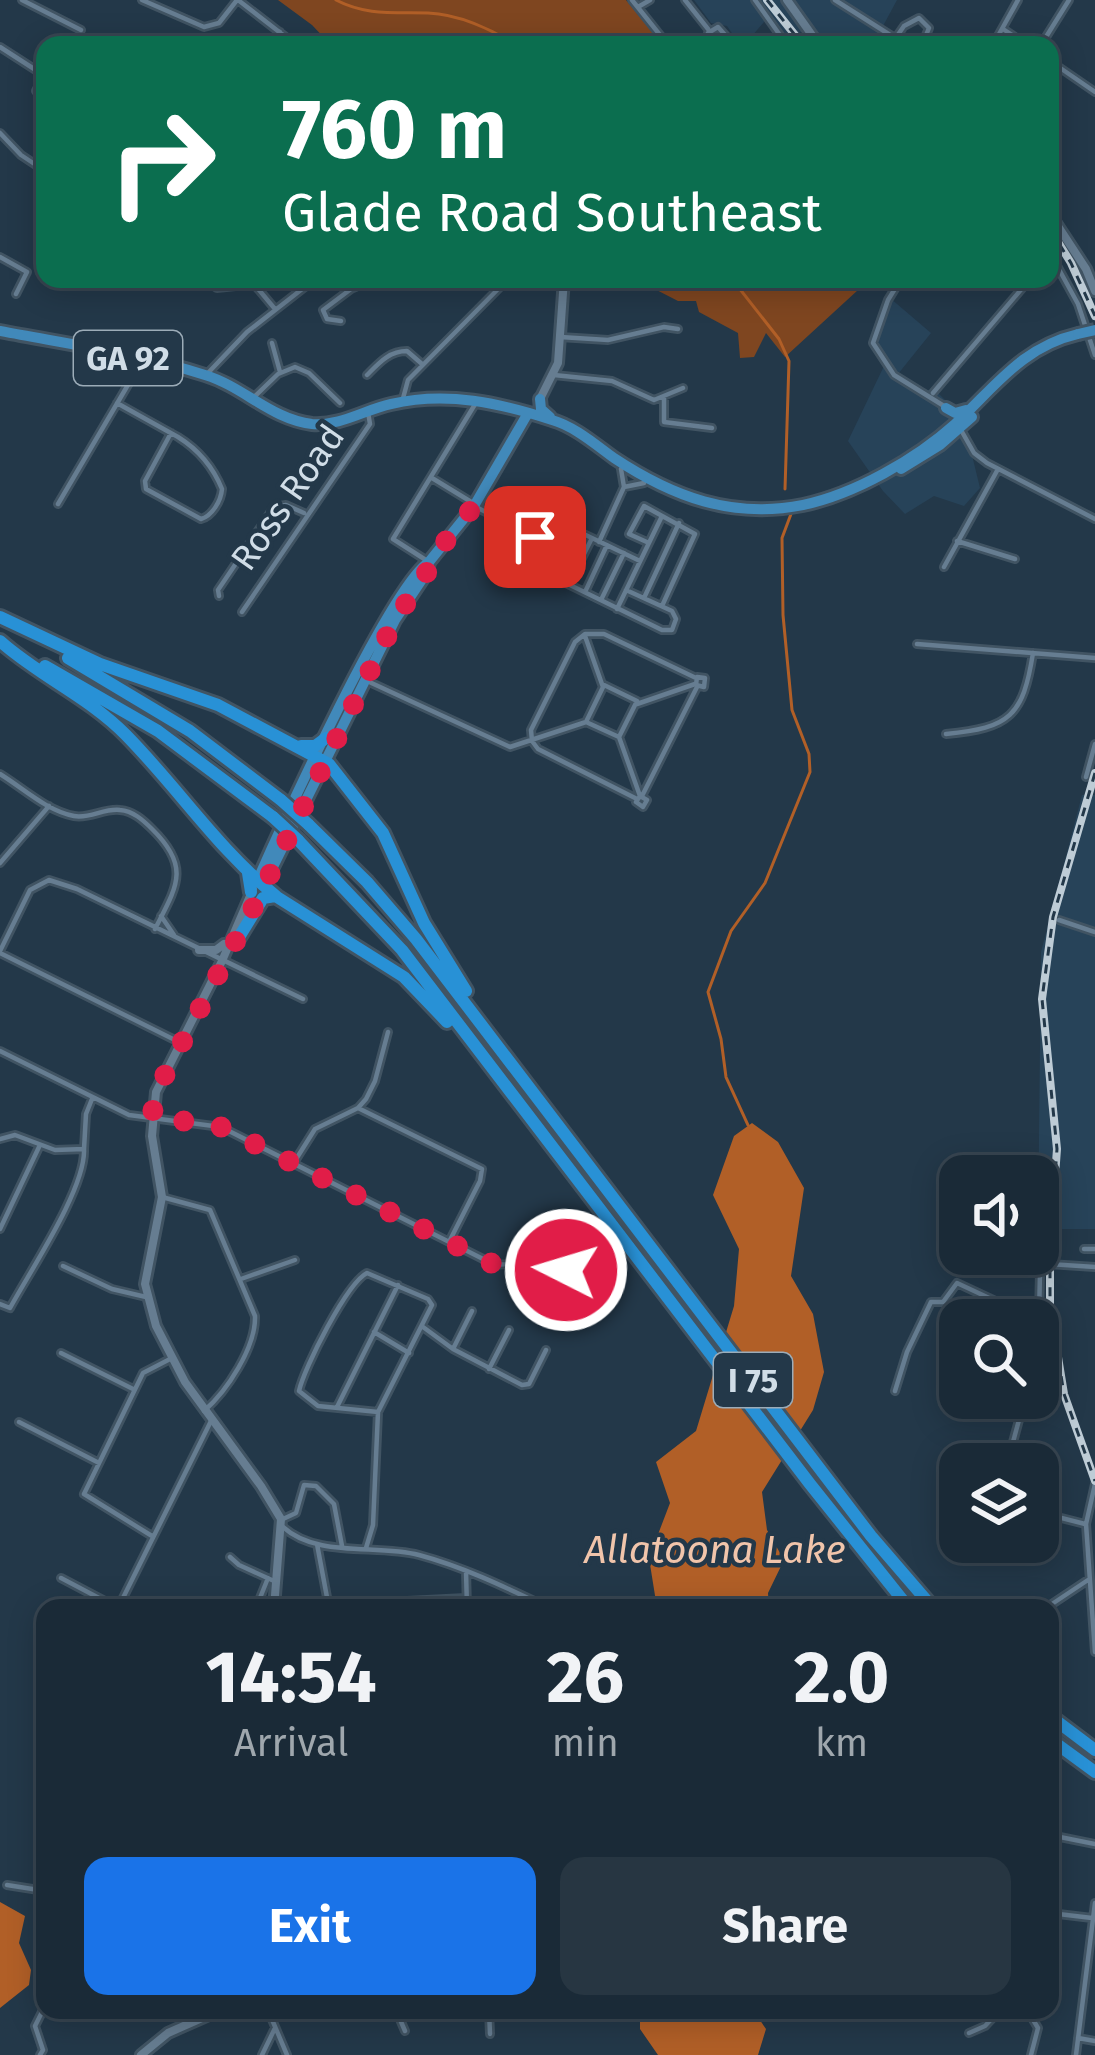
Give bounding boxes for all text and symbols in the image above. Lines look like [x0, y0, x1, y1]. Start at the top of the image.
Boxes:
text: 760 m [282, 79, 507, 180]
icon: right [84, 84, 240, 240]
text: Glade Road Southeast [282, 181, 822, 245]
road number: GA 92 [74, 331, 182, 385]
street label: Ross Road [222, 416, 354, 579]
pin [484, 486, 586, 588]
icon: arrive [502, 504, 568, 570]
map controls [939, 1155, 1059, 1563]
button: sound [939, 1155, 1059, 1275]
position arrow [503, 1207, 629, 1333]
button: search [939, 1299, 1059, 1419]
road number: I 75 [714, 1353, 792, 1407]
button: layers [939, 1443, 1059, 1563]
water label: Allatoona Lake [582, 1527, 846, 1573]
text: 14:54 [206, 1635, 377, 1721]
text: 26 [546, 1635, 624, 1721]
text: 2.0 [794, 1635, 889, 1721]
text: Arrival [234, 1720, 348, 1766]
text: min [552, 1720, 619, 1766]
text: km [815, 1720, 868, 1766]
button: Exit [84, 1857, 536, 1995]
button: Share [560, 1857, 1011, 1995]

